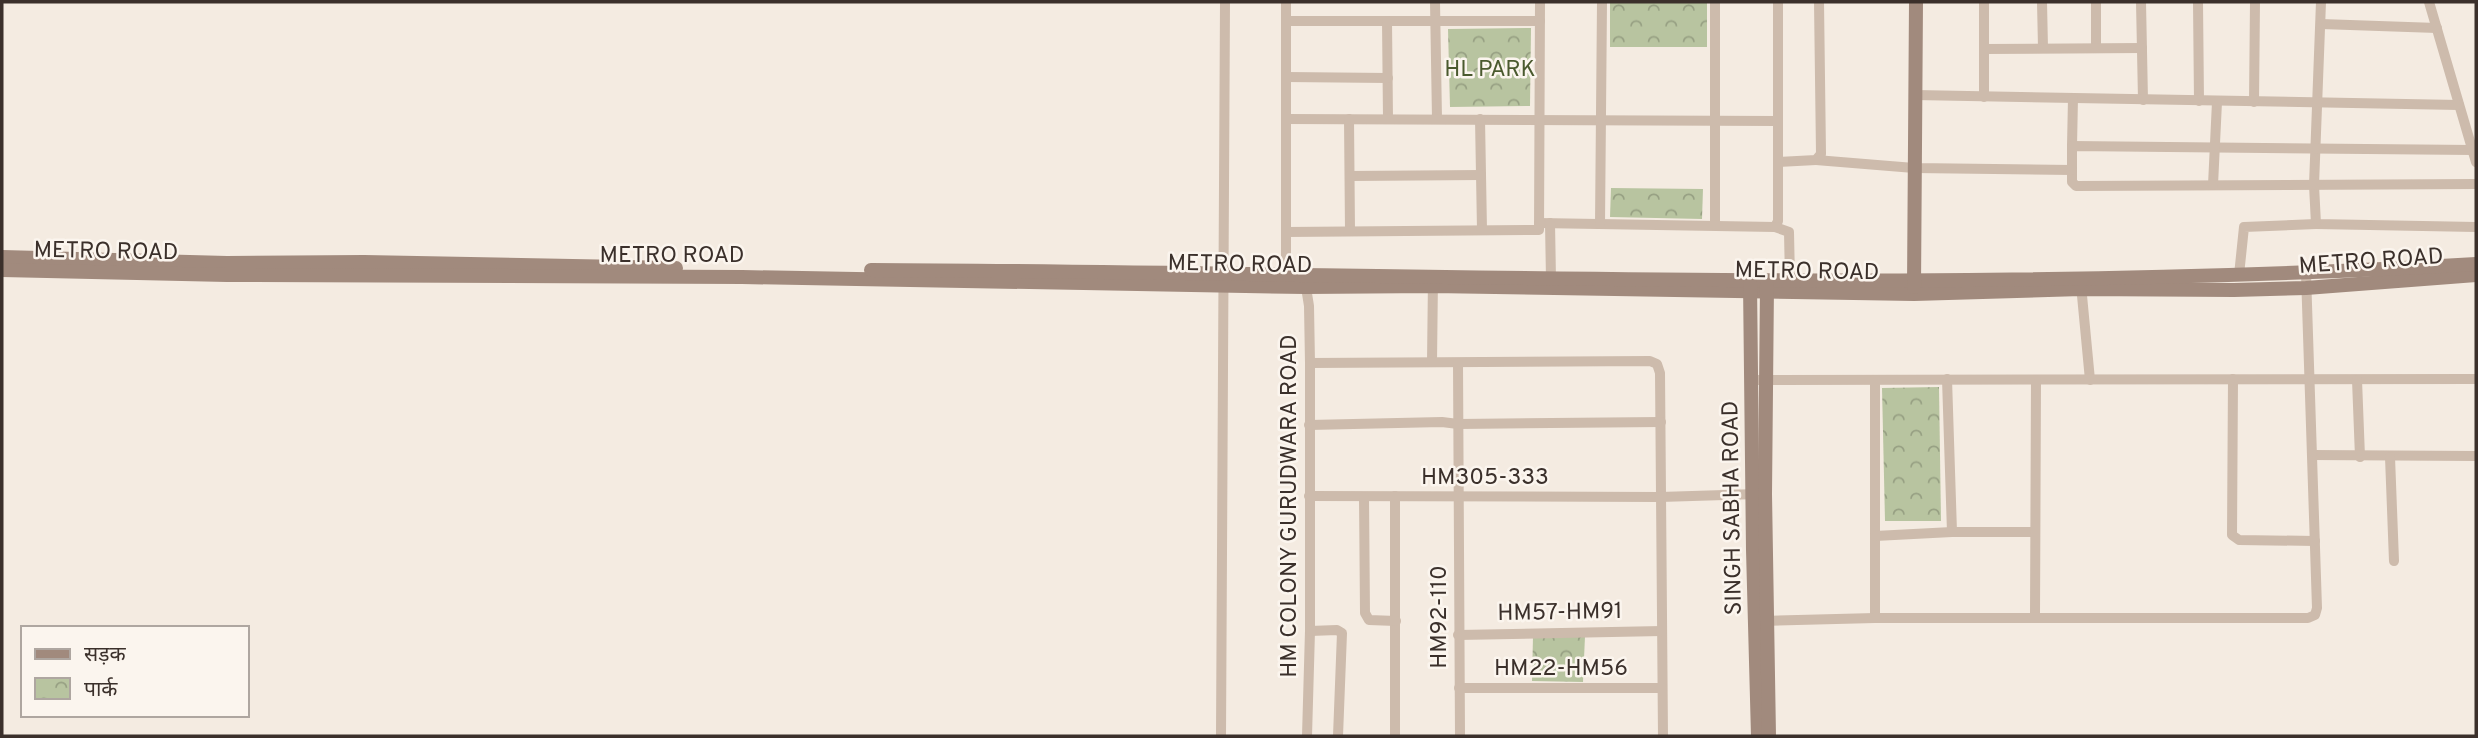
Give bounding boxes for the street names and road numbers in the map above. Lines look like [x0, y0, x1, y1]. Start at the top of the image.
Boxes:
street label: METRO ROAD [33, 237, 179, 268]
street label: METRO ROAD [600, 242, 744, 271]
street label: METRO ROAD [2298, 243, 2444, 282]
street label: METRO ROAD [1167, 250, 1313, 281]
street label: METRO ROAD [1734, 257, 1880, 288]
street label: HM COLONY GURUDWARA ROAD [1276, 334, 1305, 678]
street label: SINGH SABHA ROAD [1717, 400, 1750, 616]
street label: HM305-333 [1421, 464, 1549, 493]
street label: HM92-110 [1426, 565, 1455, 669]
street label: HM57-HM91 [1497, 598, 1623, 629]
street label: HM22-HM56 [1494, 655, 1628, 684]

